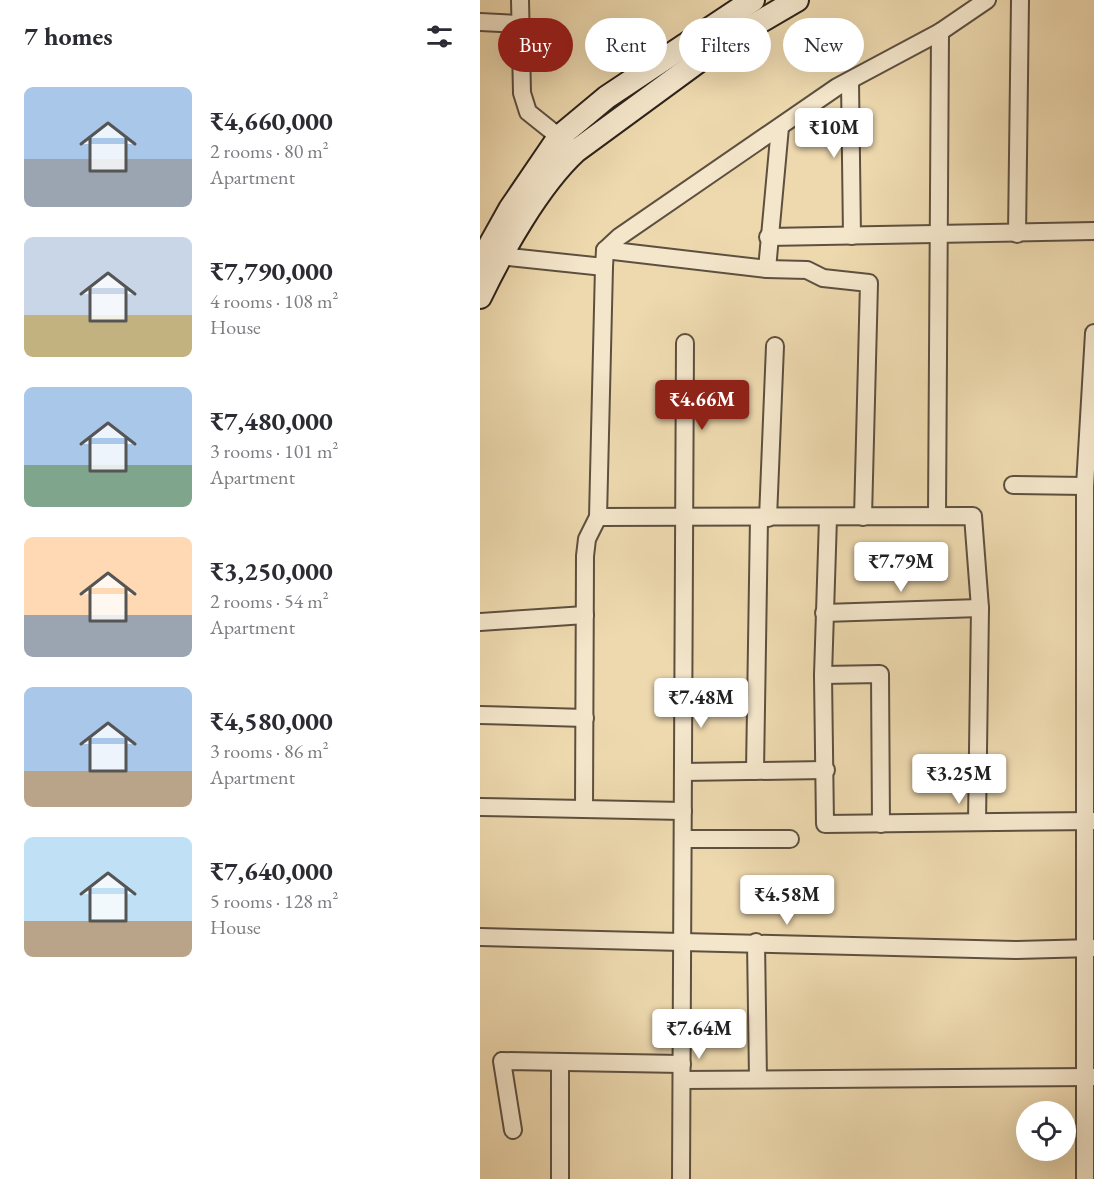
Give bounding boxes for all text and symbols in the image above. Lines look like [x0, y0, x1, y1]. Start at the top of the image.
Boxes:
chip: Buy [498, 18, 573, 72]
chip: Rent [585, 18, 667, 72]
chip: Filters [679, 18, 771, 72]
chip: New [783, 18, 864, 72]
text: 7 homes [24, 19, 113, 53]
icon: filters [423, 20, 456, 53]
text: ₹4,660,000 [210, 104, 333, 138]
pin: ₹10M [798, 108, 870, 159]
icon: home [72, 111, 144, 183]
text: ₹10M [809, 114, 859, 140]
text: 2 rooms · 80 m² [210, 138, 329, 164]
text: Apartment [210, 164, 295, 190]
text: ₹7,790,000 [210, 254, 333, 288]
icon: home [72, 261, 144, 333]
text: 4 rooms · 108 m² [210, 288, 338, 314]
text: House [210, 314, 261, 340]
pin: ₹4.66M [653, 380, 751, 431]
text: ₹4.66M [669, 386, 735, 412]
text: ₹7,480,000 [210, 404, 333, 438]
icon: home [72, 411, 144, 483]
text: 3 rooms · 101 m² [210, 438, 338, 464]
text: Apartment [210, 464, 295, 490]
pin: ₹7.79M [852, 542, 950, 593]
text: ₹7.79M [868, 548, 934, 574]
text: ₹3,250,000 [210, 554, 333, 588]
icon: home [72, 561, 144, 633]
text: 2 rooms · 54 m² [210, 588, 329, 614]
text: Apartment [210, 614, 295, 640]
pin: ₹7.48M [652, 678, 750, 729]
text: ₹7.48M [668, 684, 734, 710]
text: ₹4,580,000 [210, 704, 333, 738]
icon: home [72, 711, 144, 783]
text: 3 rooms · 86 m² [210, 738, 329, 764]
pin: ₹3.25M [910, 754, 1008, 805]
text: ₹3.25M [926, 760, 992, 786]
text: Apartment [210, 764, 295, 790]
text: ₹7,640,000 [210, 854, 333, 888]
icon: home [72, 861, 144, 933]
pin: ₹4.58M [738, 875, 836, 926]
text: ₹4.58M [754, 881, 820, 907]
text: 5 rooms · 128 m² [210, 888, 338, 914]
text: House [210, 914, 261, 940]
pin: ₹7.64M [650, 1009, 748, 1060]
text: ₹7.64M [666, 1015, 732, 1041]
map controls [1016, 1101, 1076, 1161]
button: locate [1016, 1101, 1076, 1161]

